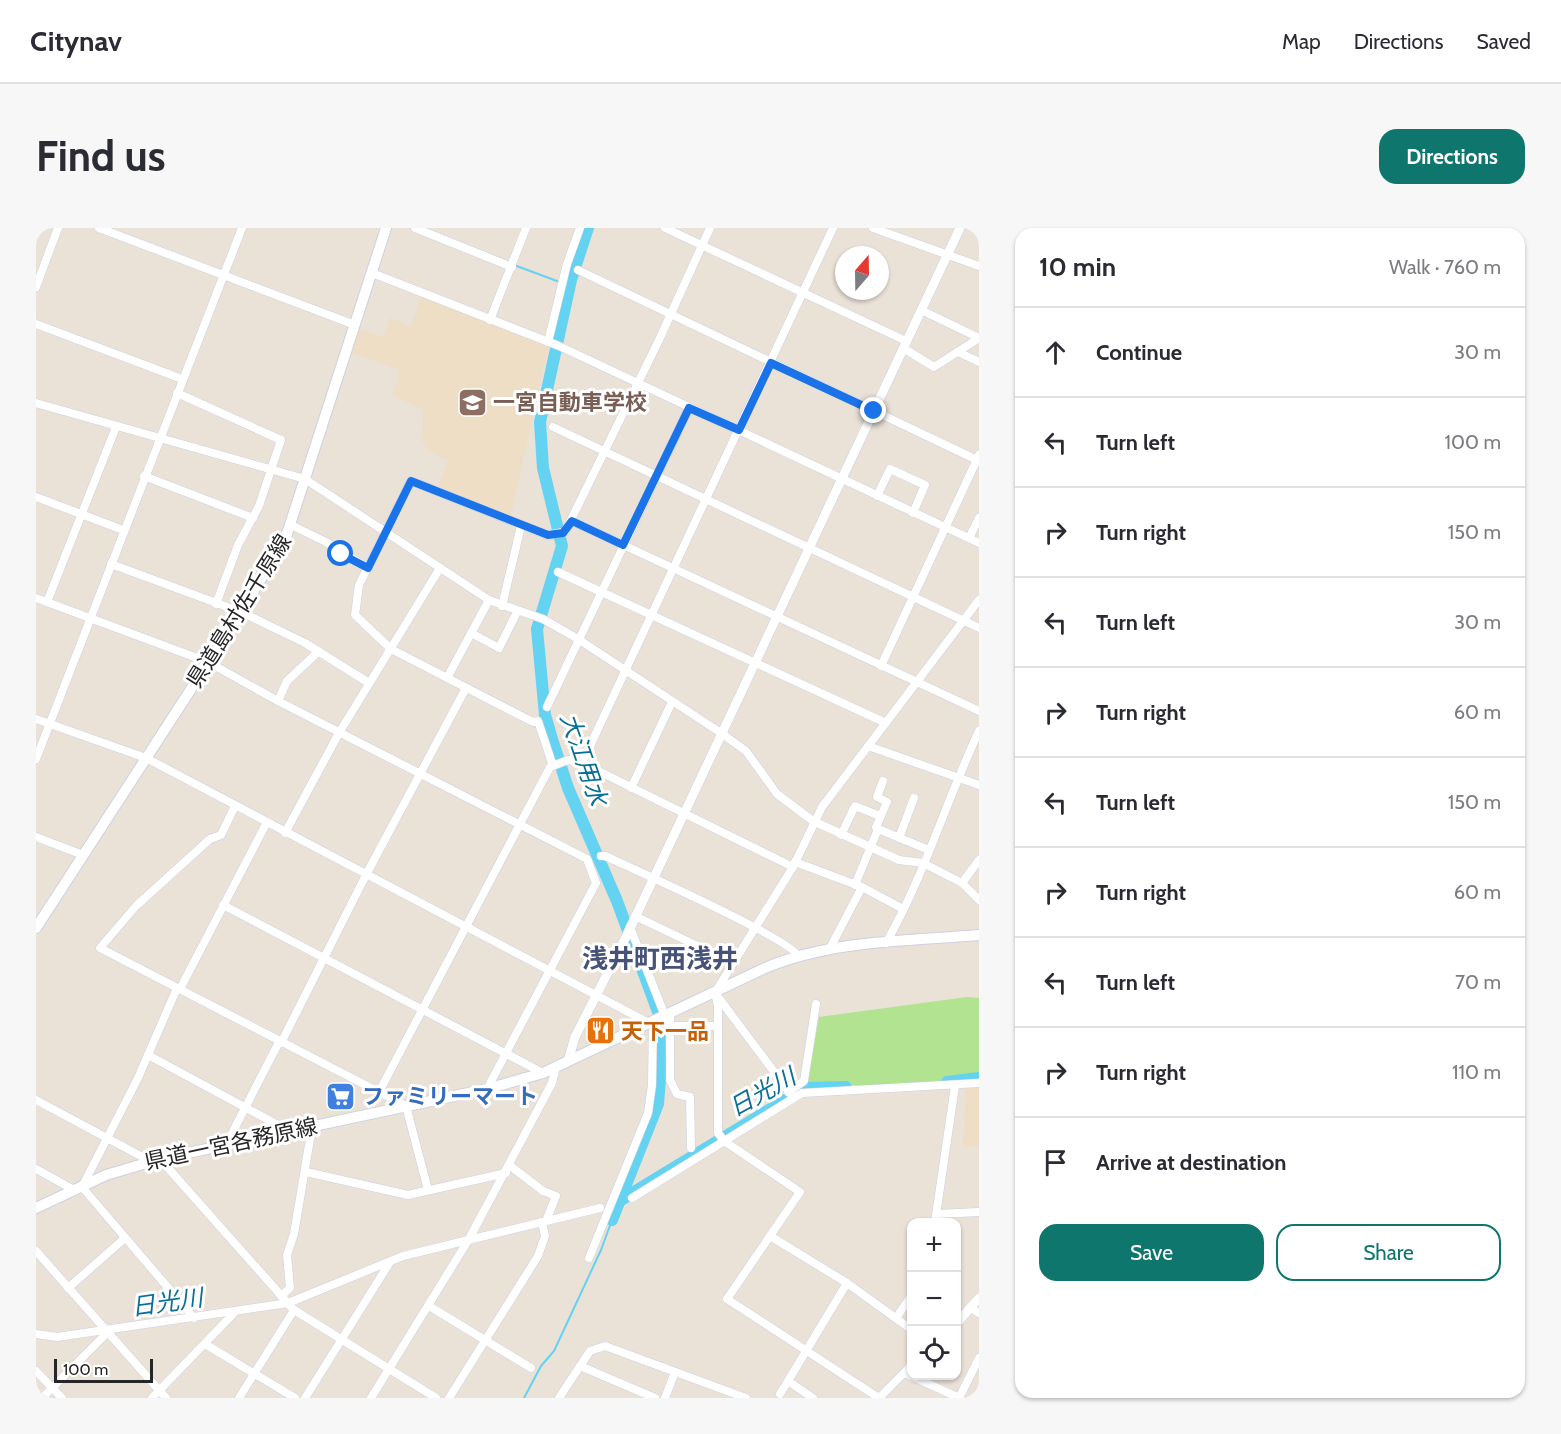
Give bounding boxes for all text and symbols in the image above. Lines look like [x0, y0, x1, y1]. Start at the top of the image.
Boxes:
text: Citynav [30, 24, 122, 58]
text: Map [1282, 29, 1321, 54]
text: Directions [1354, 29, 1443, 54]
text: Saved [1476, 29, 1531, 54]
button: Directions [1379, 129, 1525, 184]
text: Find us [36, 130, 165, 182]
north arrow [835, 246, 889, 300]
text: 10 min [1039, 251, 1116, 283]
text: Walk · 760 m [1389, 255, 1501, 279]
icon: ahead [1039, 336, 1072, 369]
text: Continue [1096, 339, 1182, 366]
text: 30 m [1454, 340, 1501, 364]
school or university icon: 一宮自動車学校 [456, 386, 488, 418]
place label: 一宮自動車学校 [493, 389, 647, 416]
route end [860, 397, 886, 423]
icon: left [1039, 426, 1072, 459]
text: Turn left [1096, 429, 1175, 456]
text: 100 m [1445, 430, 1501, 454]
icon: right [1039, 516, 1072, 549]
text: Turn right [1096, 519, 1186, 546]
text: 150 m [1448, 520, 1501, 544]
street label: 県道島村佐千原線 [181, 529, 297, 693]
route start [327, 540, 353, 566]
icon: left [1039, 606, 1072, 639]
text: Turn left [1096, 609, 1175, 636]
text: 30 m [1454, 610, 1501, 634]
icon: right [1039, 696, 1072, 729]
text: Turn right [1096, 699, 1186, 726]
text: 60 m [1454, 700, 1501, 724]
water label: 大江用水 [555, 709, 614, 812]
icon: left [1039, 786, 1072, 819]
text: Turn left [1096, 789, 1175, 816]
text: 150 m [1448, 790, 1501, 814]
icon: right [1039, 876, 1072, 909]
text: Turn right [1096, 879, 1186, 906]
text: 60 m [1454, 880, 1501, 904]
district label: 浅井町西浅井 [582, 943, 738, 975]
icon: left [1039, 966, 1072, 999]
text: Turn left [1096, 969, 1175, 996]
text: 70 m [1455, 970, 1501, 994]
restaurant icon: 天下一品 [584, 1015, 616, 1047]
place label: 天下一品 [621, 1018, 709, 1045]
icon: right [1039, 1056, 1072, 1089]
text: Turn right [1096, 1059, 1186, 1086]
water label: 日光川 [723, 1060, 803, 1122]
text: 110 m [1452, 1060, 1501, 1084]
supermarket icon: ファミリーマート [325, 1080, 357, 1112]
place label: ファミリーマート [362, 1083, 538, 1110]
street label: 県道一宮各務原線 [142, 1112, 320, 1176]
icon: arrive [1039, 1146, 1072, 1179]
text: Arrive at destination [1096, 1149, 1286, 1176]
map controls [907, 1218, 961, 1380]
button: + [907, 1218, 961, 1272]
button: Save [1039, 1224, 1264, 1281]
button: Share [1276, 1224, 1501, 1281]
button: − [907, 1272, 961, 1326]
water label: 日光川 [129, 1282, 208, 1321]
button: locate [907, 1326, 961, 1380]
scale bar [54, 1356, 153, 1384]
text: 100 m [63, 1360, 108, 1379]

